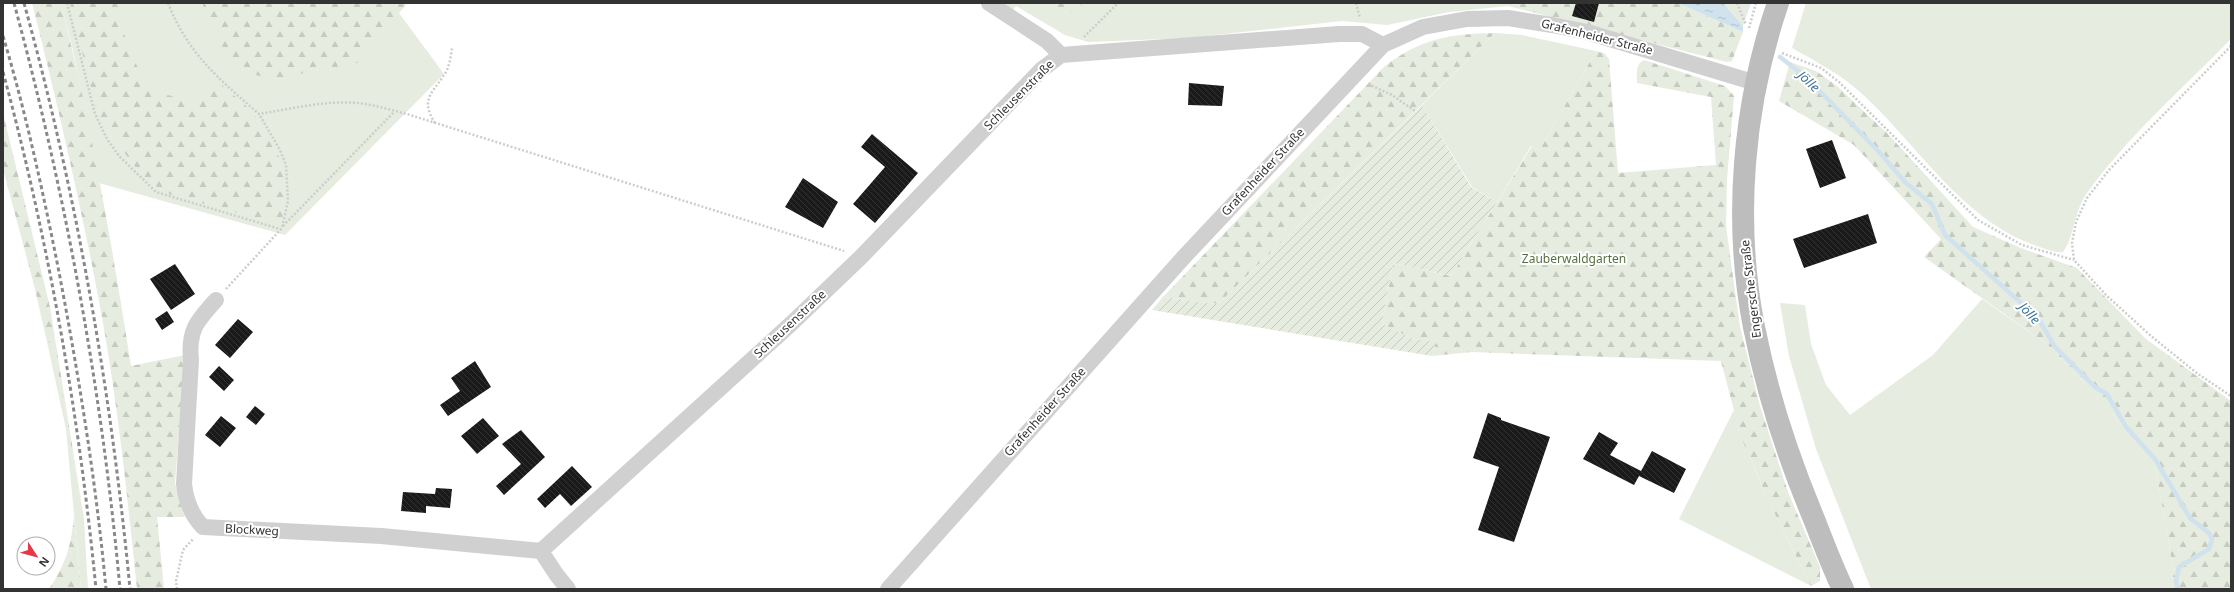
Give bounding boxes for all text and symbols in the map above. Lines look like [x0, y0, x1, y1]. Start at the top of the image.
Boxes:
street label: Grafenheider Straße [1539, 14, 1655, 59]
street label: Schleusenstraße [980, 56, 1058, 133]
water label: Jölle [1792, 64, 1824, 96]
street label: Grafenheider Straße [1217, 124, 1308, 219]
street label: Engersche Straße [1736, 239, 1765, 339]
park label: Zauberwaldgarten [1522, 250, 1626, 267]
street label: Schleusenstraße [750, 286, 830, 362]
water label: Jölle [2013, 296, 2045, 328]
street label: Grafenheider Straße [1000, 363, 1089, 460]
street label: Blockweg [225, 520, 279, 539]
north arrow [16, 536, 56, 576]
text: N [36, 554, 53, 570]

